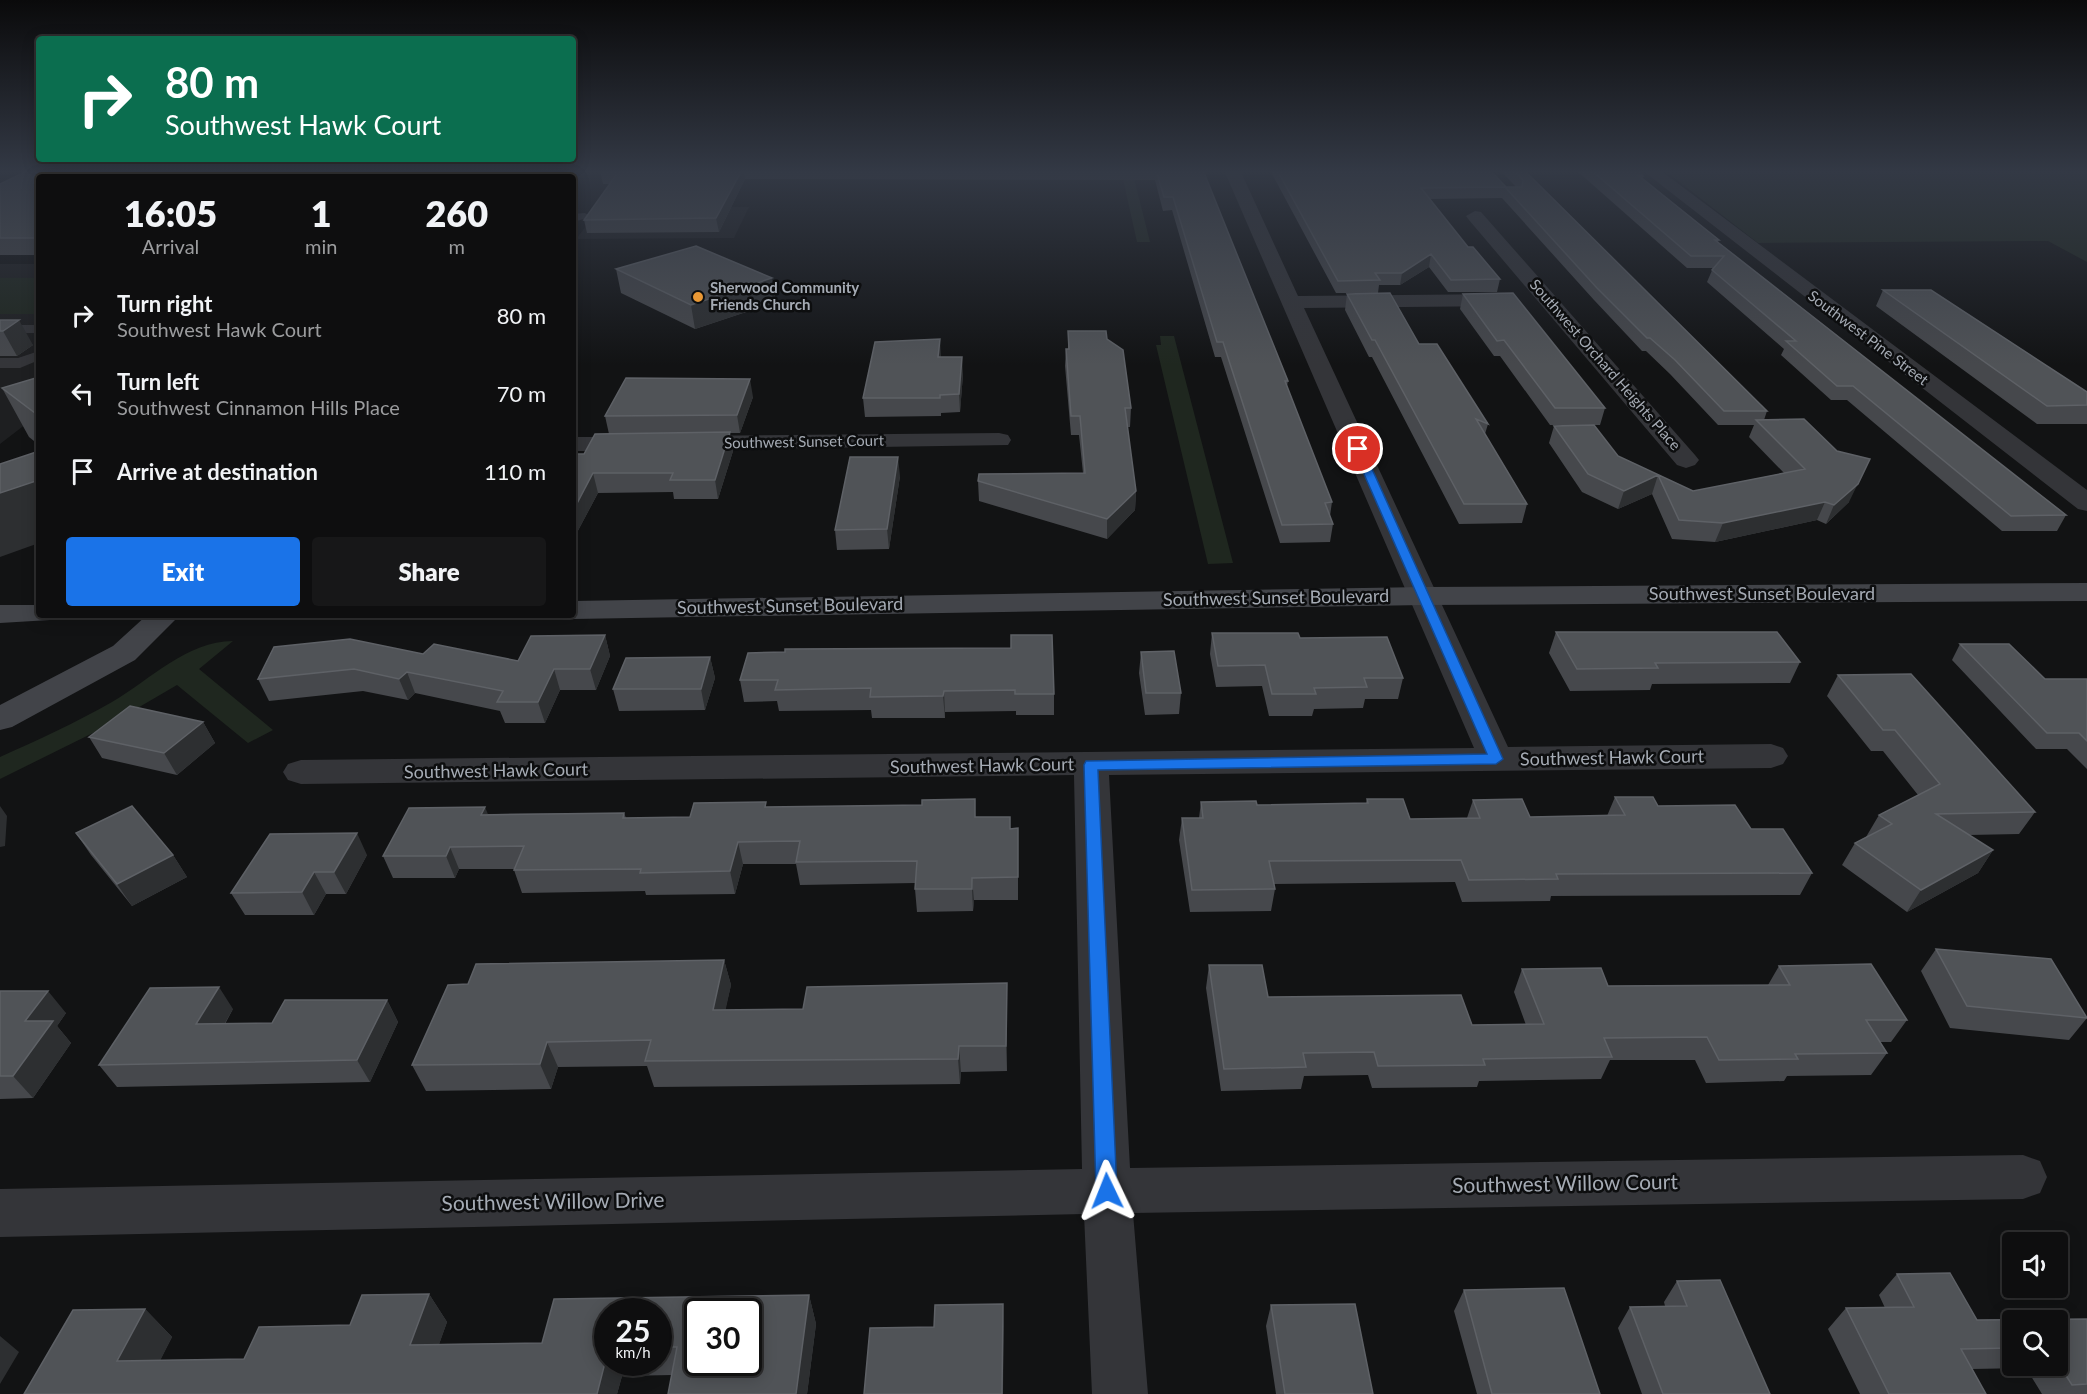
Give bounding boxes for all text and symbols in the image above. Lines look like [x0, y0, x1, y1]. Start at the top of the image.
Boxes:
text: 80 m [165, 57, 259, 107]
icon: right [66, 60, 144, 138]
text: Southwest Hawk Court [165, 108, 441, 141]
text: 16:05 [124, 191, 217, 235]
text: 1 [311, 191, 332, 235]
text: 260 [425, 191, 488, 235]
text: Arrival [142, 234, 199, 258]
text: min [305, 234, 337, 258]
text: m [448, 234, 465, 258]
street label: Southwest Orchard Heights Place [1527, 275, 1685, 454]
place label: Sherwood Community Friends Church [710, 278, 859, 313]
street label: Southwest Pine Street [1805, 286, 1933, 389]
text: Turn right [117, 290, 212, 317]
marker: Sherwood Community Friends Church [691, 290, 705, 304]
icon: right [66, 299, 99, 332]
text: 80 m [497, 302, 546, 329]
text: Southwest Hawk Court [117, 317, 322, 341]
text: Turn left [117, 368, 199, 395]
icon: left [66, 377, 99, 410]
text: 70 m [497, 380, 546, 407]
text: Southwest Cinnamon Hills Place [117, 395, 400, 419]
pin [1332, 423, 1383, 474]
street label: Southwest Sunset Court [724, 431, 885, 451]
icon: arrive [1341, 432, 1374, 465]
icon: arrive [66, 455, 99, 488]
text: Arrive at destination [117, 458, 318, 485]
text: 110 m [484, 458, 546, 485]
button: Exit [66, 537, 300, 606]
button: Share [312, 537, 546, 606]
street label: Southwest Sunset Boulevard [1649, 582, 1875, 604]
street label: Southwest Sunset Boulevard [1163, 584, 1389, 610]
street label: Southwest Sunset Boulevard [677, 592, 903, 618]
street label: Southwest Hawk Court [1520, 744, 1705, 770]
street label: Southwest Hawk Court [890, 752, 1075, 778]
street label: Southwest Hawk Court [404, 757, 589, 783]
position arrow [1075, 1159, 1139, 1223]
street label: Southwest Willow Court [1452, 1168, 1678, 1197]
street label: Southwest Willow Drive [441, 1186, 665, 1215]
map controls [2002, 1232, 2068, 1376]
button: sound [2002, 1232, 2068, 1298]
speed limit sign: 30 [684, 1298, 762, 1376]
button: search [2002, 1310, 2068, 1376]
text: 25 [616, 1312, 650, 1348]
text: km/h [615, 1343, 651, 1361]

